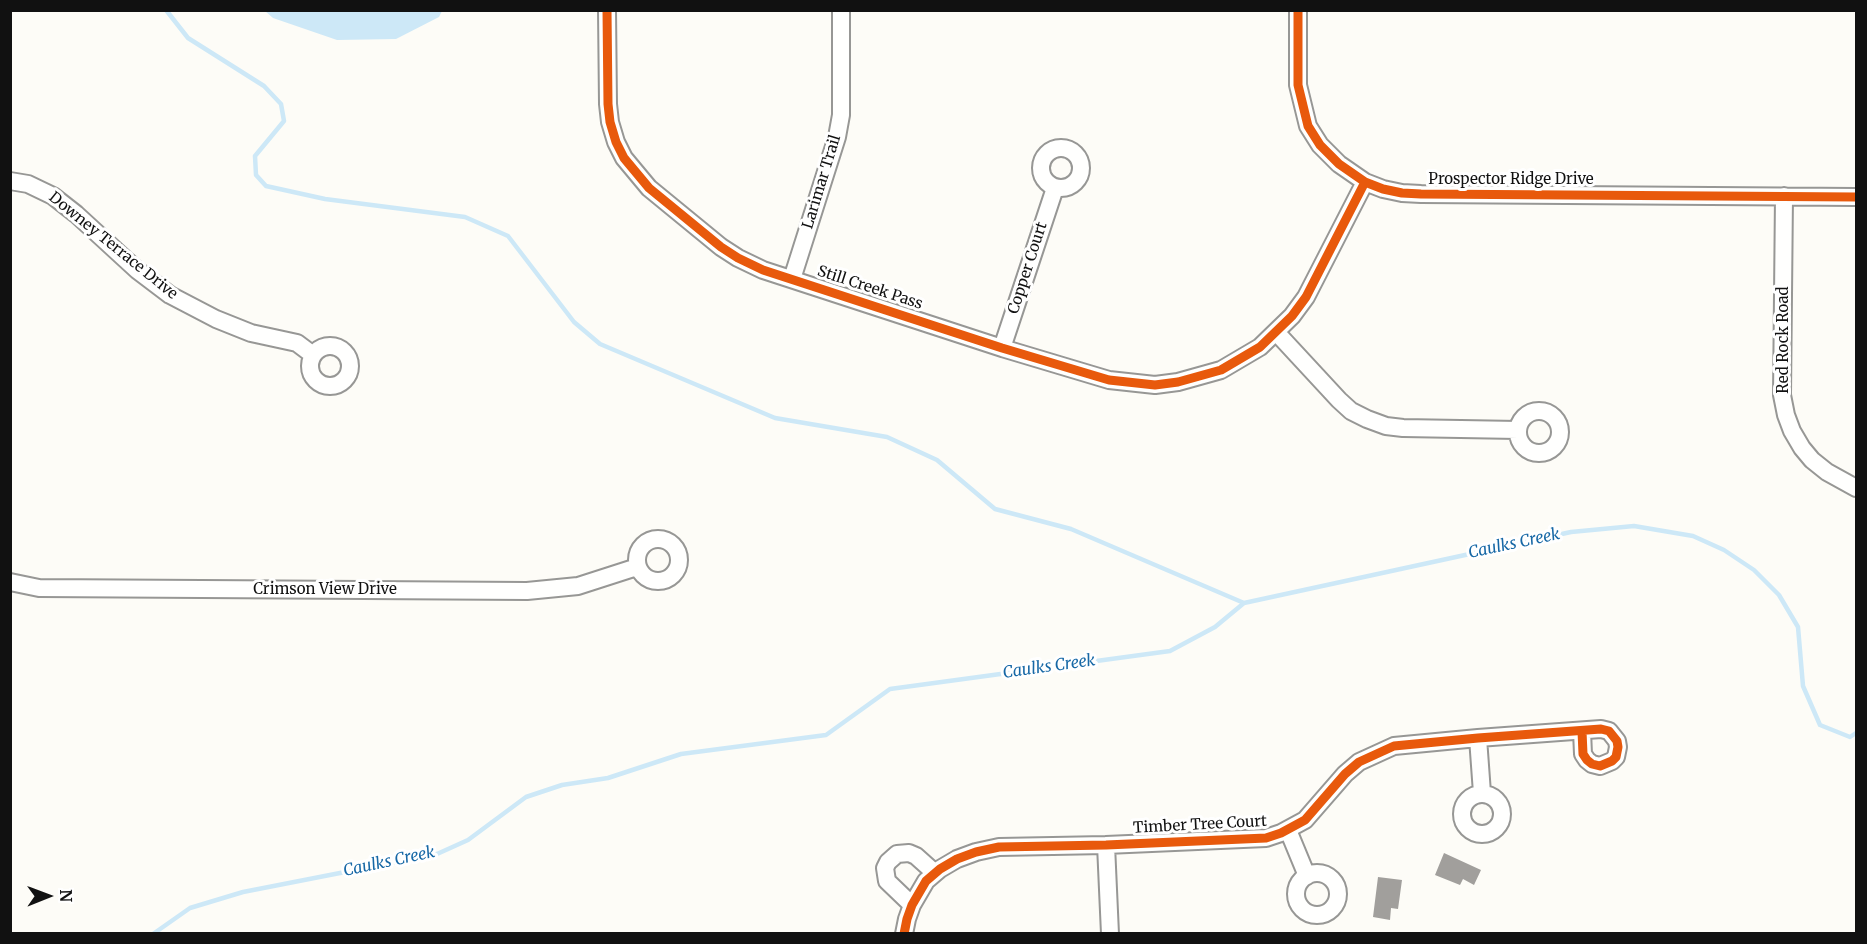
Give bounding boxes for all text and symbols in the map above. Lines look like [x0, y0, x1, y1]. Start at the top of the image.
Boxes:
street label: Larimar Trail [799, 133, 845, 231]
street label: Prospector Ridge Drive [1428, 171, 1594, 189]
street label: Downey Terrace Drive [45, 189, 181, 303]
street label: Copper Court [1005, 220, 1051, 316]
street label: Still Creek Pass [815, 263, 925, 313]
street label: Red Rock Road [1775, 286, 1793, 394]
water label: Caulks Creek [1466, 525, 1562, 563]
street label: Crimson View Drive [253, 581, 397, 599]
water label: Caulks Creek [1002, 651, 1096, 683]
street label: Timber Tree Court [1133, 813, 1267, 837]
water label: Caulks Creek [341, 843, 437, 881]
north arrow [18, 866, 78, 926]
text: N [56, 889, 76, 902]

